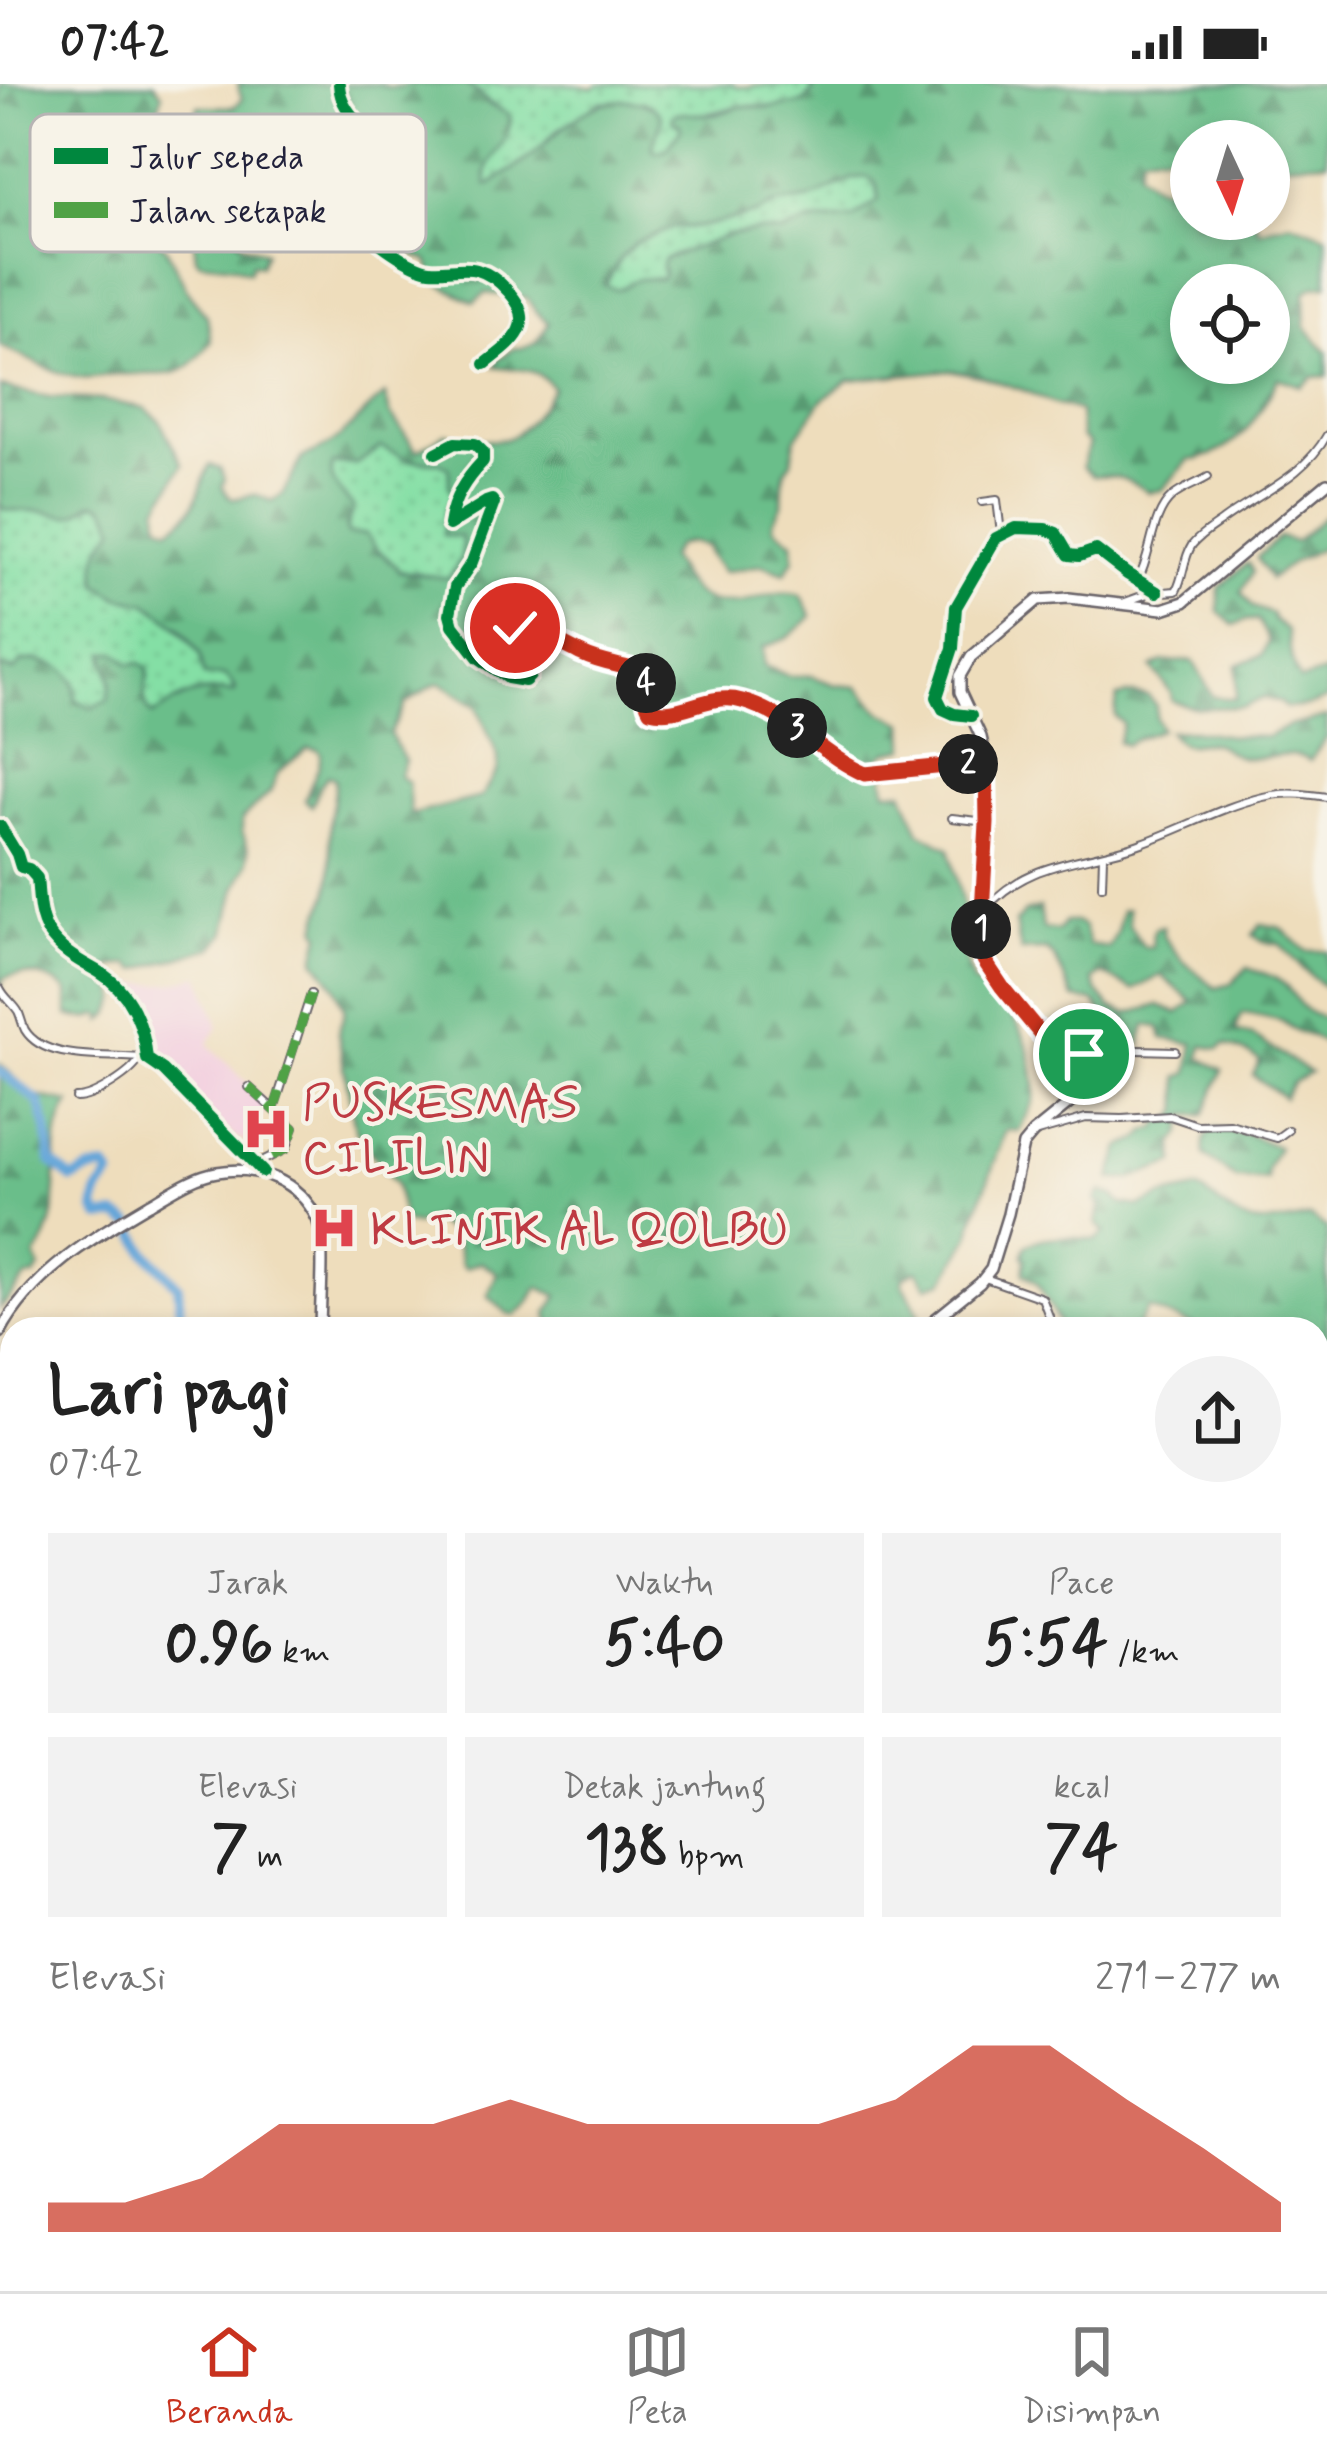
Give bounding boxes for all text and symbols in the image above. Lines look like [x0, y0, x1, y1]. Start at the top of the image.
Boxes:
text: 07:42 [60, 13, 170, 72]
legend [30, 114, 426, 252]
north arrow [1170, 120, 1290, 240]
map controls [1170, 120, 1290, 384]
text: Jalur sepeda [129, 137, 304, 181]
text: Jalan setapak [129, 191, 326, 235]
button: locate [1170, 264, 1290, 384]
pin [464, 577, 566, 679]
icon: check [482, 595, 548, 661]
pin: 4 [616, 653, 676, 713]
text: 4 [636, 661, 656, 705]
pin: 3 [767, 698, 827, 758]
text: 3 [790, 706, 804, 750]
pin: 2 [938, 734, 998, 794]
text: 2 [960, 742, 976, 786]
pin: 1 [951, 899, 1011, 959]
text: 1 [974, 907, 988, 951]
pin [1033, 1003, 1135, 1105]
icon: arrive [1051, 1021, 1117, 1087]
place label: PUSKESMAS CILILIN [302, 1073, 578, 1191]
hospital icon: PUSKESMAS CILILIN [241, 1104, 291, 1154]
place label: KLINIK AL QOLBU [370, 1200, 789, 1263]
hospital icon: KLINIK AL QOLBU [309, 1203, 359, 1253]
text: Lari pagi [48, 1351, 290, 1437]
button: share [1155, 1356, 1281, 1482]
text: 07:42 [48, 1439, 143, 1490]
text: Jarak [207, 1562, 288, 1606]
text: Waktu [616, 1562, 713, 1606]
text: Pace [1049, 1562, 1114, 1606]
text: 0.96 [165, 1606, 273, 1685]
text: 5:40 [604, 1606, 725, 1685]
text: 5:54 [984, 1606, 1108, 1685]
text: km [273, 1631, 330, 1675]
text: /km [1108, 1631, 1179, 1675]
text: Elevasi [198, 1766, 297, 1810]
text: Detak jantung [563, 1766, 766, 1810]
text: kcal [1054, 1766, 1109, 1810]
text: 7 [212, 1810, 248, 1889]
text: 138 [585, 1810, 669, 1889]
text: 74 [1045, 1810, 1118, 1889]
text: m [248, 1835, 283, 1879]
text: bpm [669, 1835, 744, 1879]
text: Elevasi [48, 1953, 166, 2004]
text: 271–277 m [1095, 1953, 1281, 2004]
tab: Beranda [166, 2319, 293, 2435]
tab: Peta [624, 2319, 690, 2435]
tab: Disimpan [1022, 2319, 1161, 2435]

